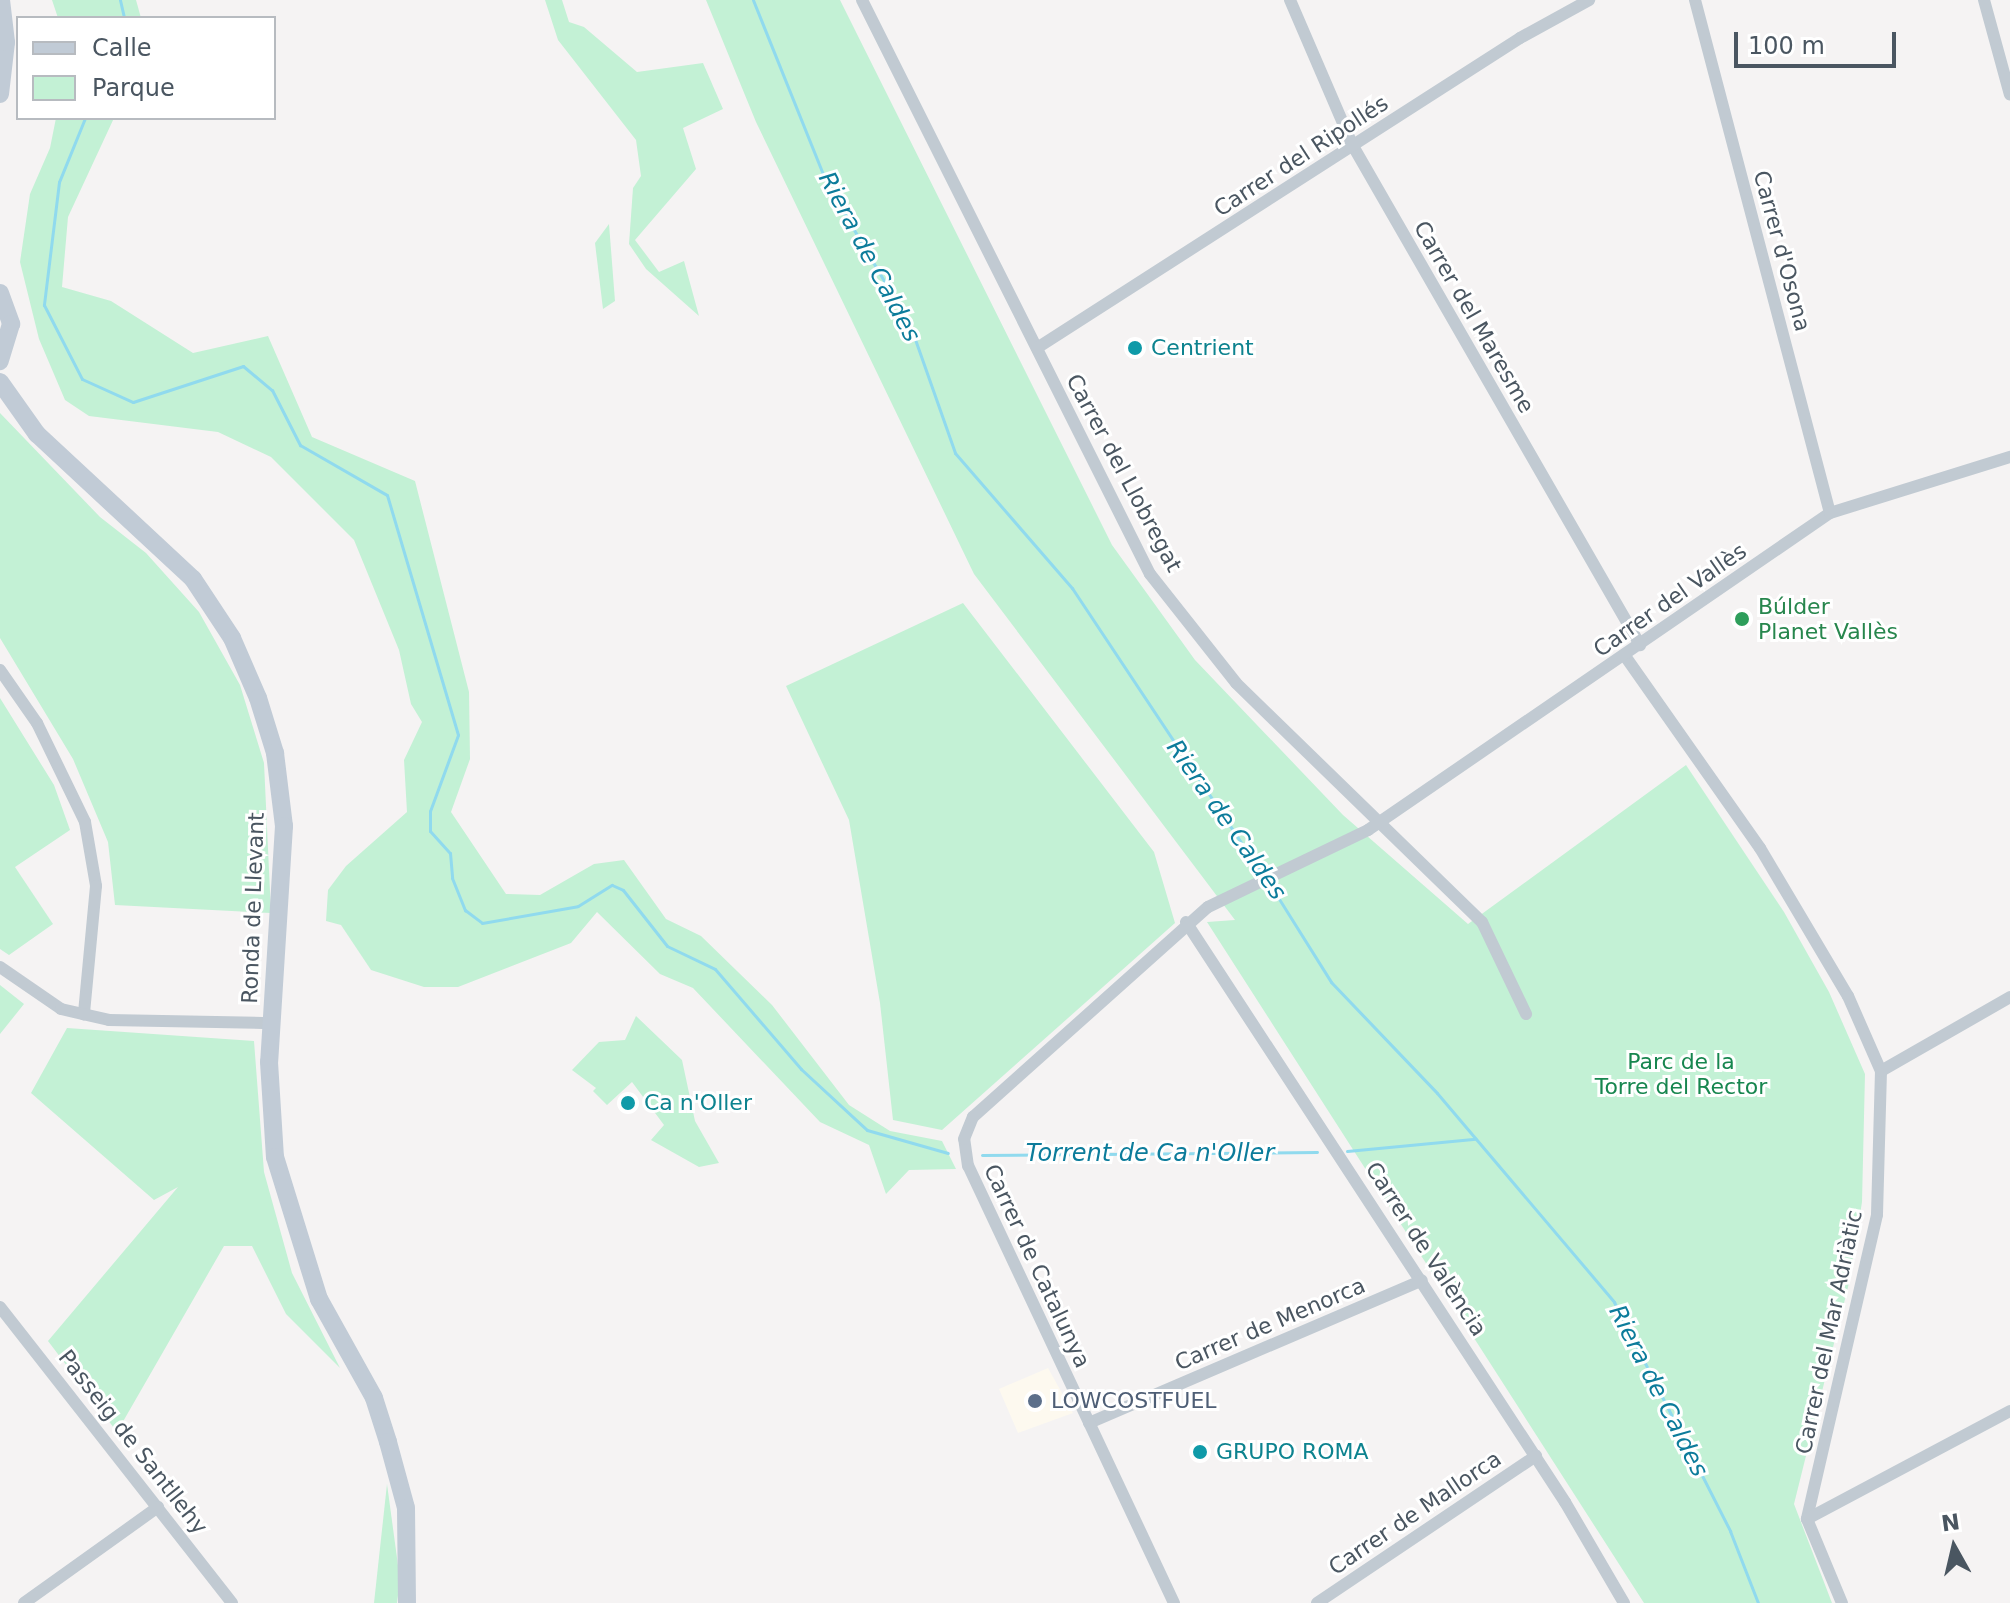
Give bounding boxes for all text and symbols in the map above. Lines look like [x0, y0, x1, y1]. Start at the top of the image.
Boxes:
legend [16, 16, 276, 120]
scale bar [1738, 16, 1900, 66]
text: 100 m [1748, 32, 1825, 60]
text: Calle [92, 34, 152, 62]
text: Parque [92, 74, 175, 102]
street label: Carrer del Ripollés [1209, 90, 1393, 222]
water label: Riera de Caldes [812, 167, 926, 347]
street label: Carrer d'Osona [1748, 168, 1816, 334]
street label: Carrer del Maresme [1408, 216, 1540, 418]
place label: Centrient [1151, 335, 1254, 361]
marker: Centrient [1126, 339, 1144, 357]
street label: Carrer del Llobregat [1061, 370, 1187, 576]
street label: Carrer del Vallès [1589, 537, 1751, 663]
place label: Búlder Planet Vallès [1758, 593, 1898, 644]
marker: Búlder Planet Vallès [1733, 610, 1751, 628]
water label: Riera de Caldes [1160, 735, 1292, 905]
street label: Ronda de Llevant [236, 812, 270, 1004]
park label: Parc de la Torre del Rector [1595, 1048, 1767, 1100]
place label: Ca n'Oller [644, 1090, 752, 1116]
marker: Ca n'Oller [619, 1094, 637, 1112]
water label: Torrent de Ca n'Oller [1026, 1140, 1274, 1168]
street label: Carrer de València [1360, 1157, 1492, 1341]
street label: Carrer de Catalunya [978, 1160, 1096, 1372]
street label: Carrer del Mar Adriàtic [1790, 1208, 1868, 1456]
street label: Carrer de Menorca [1171, 1272, 1369, 1376]
water label: Riera de Caldes [1602, 1300, 1714, 1482]
street label: Passeig de Santllehy [53, 1345, 213, 1539]
place label: LOWCOSTFUEL [1051, 1388, 1217, 1414]
marker: LOWCOSTFUEL [1026, 1392, 1044, 1410]
place label: GRUPO ROMA [1216, 1439, 1369, 1465]
marker: GRUPO ROMA [1191, 1443, 1209, 1461]
street label: Carrer de Mallorca [1324, 1445, 1506, 1581]
north arrow [1914, 1507, 1994, 1587]
text: N [1940, 1509, 1961, 1536]

